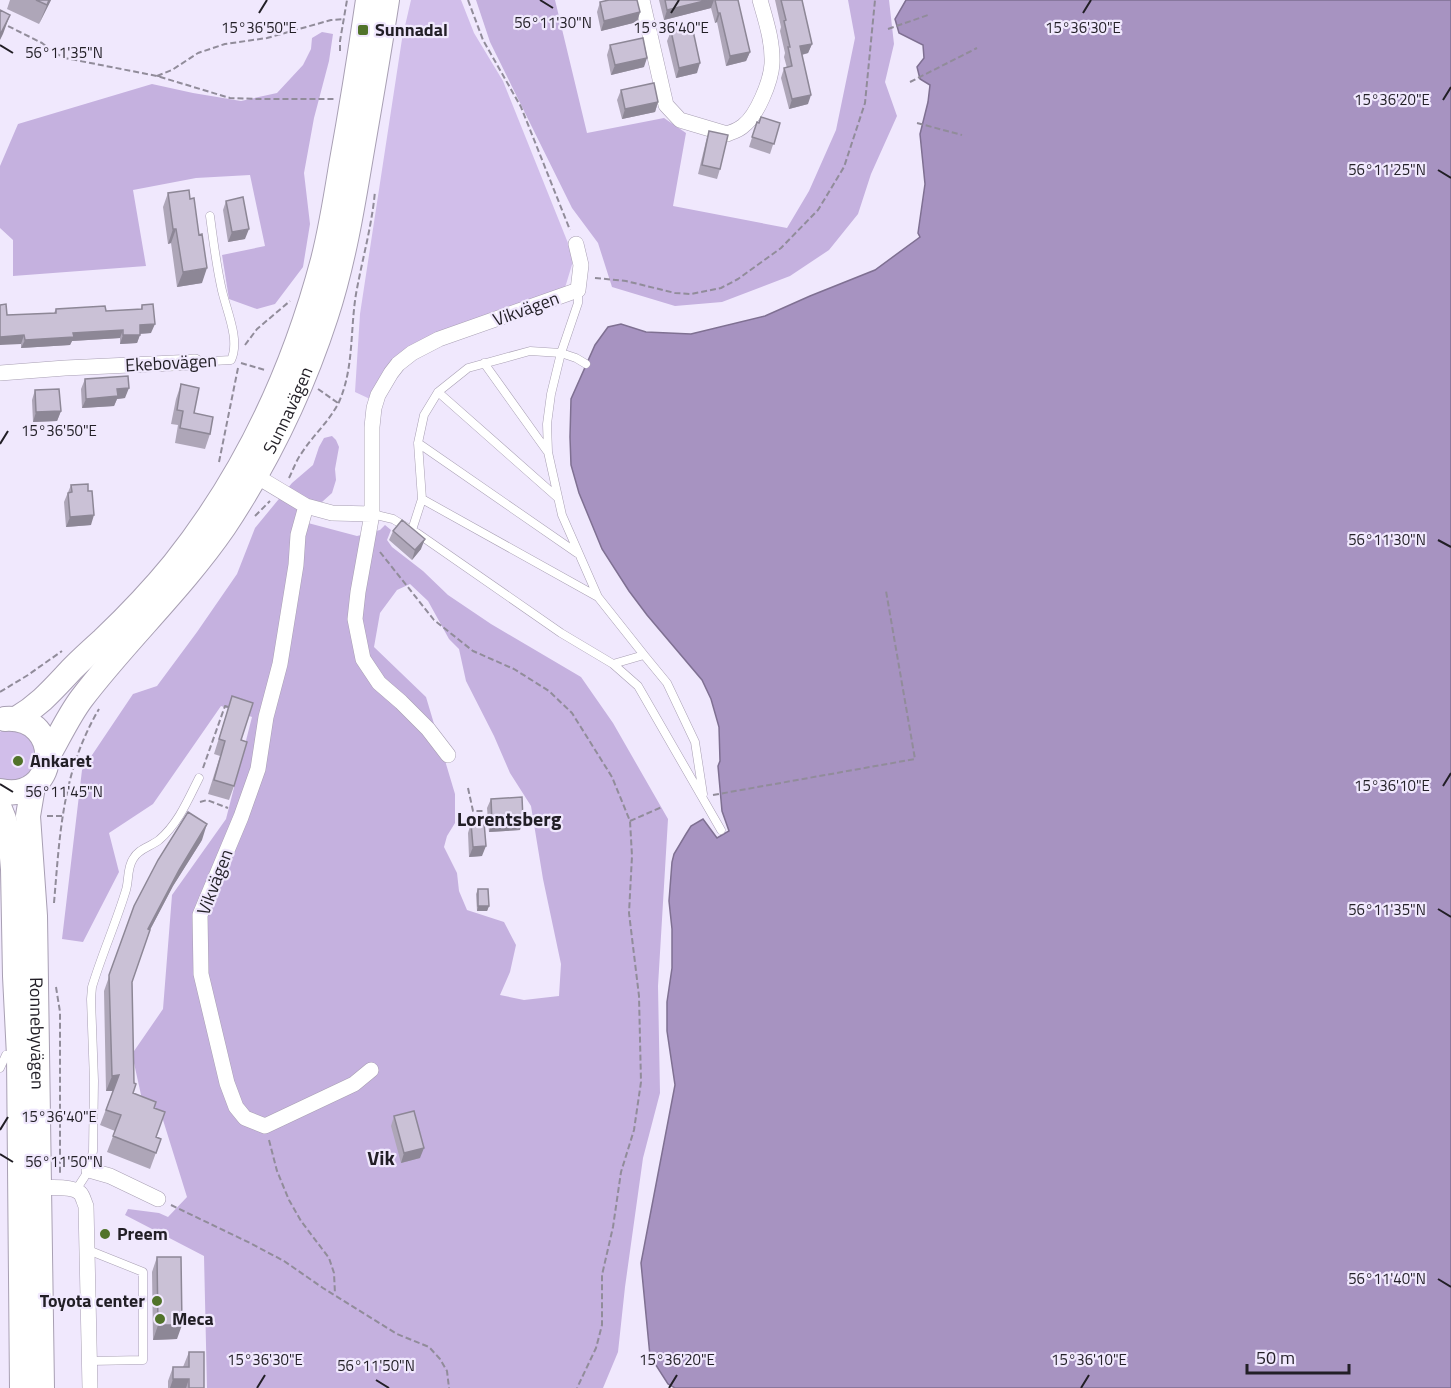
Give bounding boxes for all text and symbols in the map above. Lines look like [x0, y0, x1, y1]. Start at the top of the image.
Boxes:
text: 56°11'30"N [514, 11, 592, 34]
text: 15°36'50"E [221, 16, 297, 39]
place label: Sunnadal [375, 16, 448, 43]
text: 15°36'40"E [633, 16, 709, 39]
text: 15°36'30"E [1045, 16, 1121, 39]
marker: Sunnadal [356, 23, 370, 37]
text: 56°11'35"N [25, 41, 103, 64]
text: 15°36'20"E [1354, 88, 1430, 111]
text: 56°11'25"N [1348, 158, 1426, 181]
street label: Vikvägen [489, 284, 563, 333]
street label: Ekebovägen [124, 347, 218, 378]
street label: Sunnavägen [256, 363, 319, 458]
text: 15°36'50"E [21, 419, 97, 442]
text: 56°11'30"N [1348, 528, 1426, 551]
place label: Ankaret [30, 747, 92, 774]
marker: Ankaret [11, 754, 25, 768]
text: 15°36'10"E [1354, 774, 1430, 797]
text: 56°11'45"N [25, 780, 103, 803]
district label: Lorentsberg [457, 803, 562, 834]
street label: Vikvägen [190, 845, 239, 919]
text: 56°11'35"N [1348, 898, 1426, 921]
street label: Ronnebyvägen [23, 977, 52, 1090]
text: 15°36'40"E [21, 1105, 97, 1128]
district label: Vik [367, 1142, 395, 1173]
text: 56°11'50"N [25, 1150, 103, 1173]
place label: Preem [117, 1220, 168, 1247]
marker: Preem [98, 1227, 112, 1241]
text: 56°11'40"N [1348, 1267, 1426, 1290]
place label: Toyota center [40, 1287, 145, 1314]
marker: Toyota center [150, 1294, 164, 1308]
place label: Meca [172, 1305, 214, 1332]
marker: Meca [153, 1312, 167, 1326]
scale bar [1247, 1337, 1349, 1375]
text: 50 m [1256, 1344, 1295, 1371]
text: 15°36'30"E [227, 1348, 303, 1371]
text: 15°36'20"E [639, 1348, 715, 1371]
text: 15°36'10"E [1051, 1348, 1127, 1371]
text: 56°11'50"N [337, 1354, 415, 1377]

